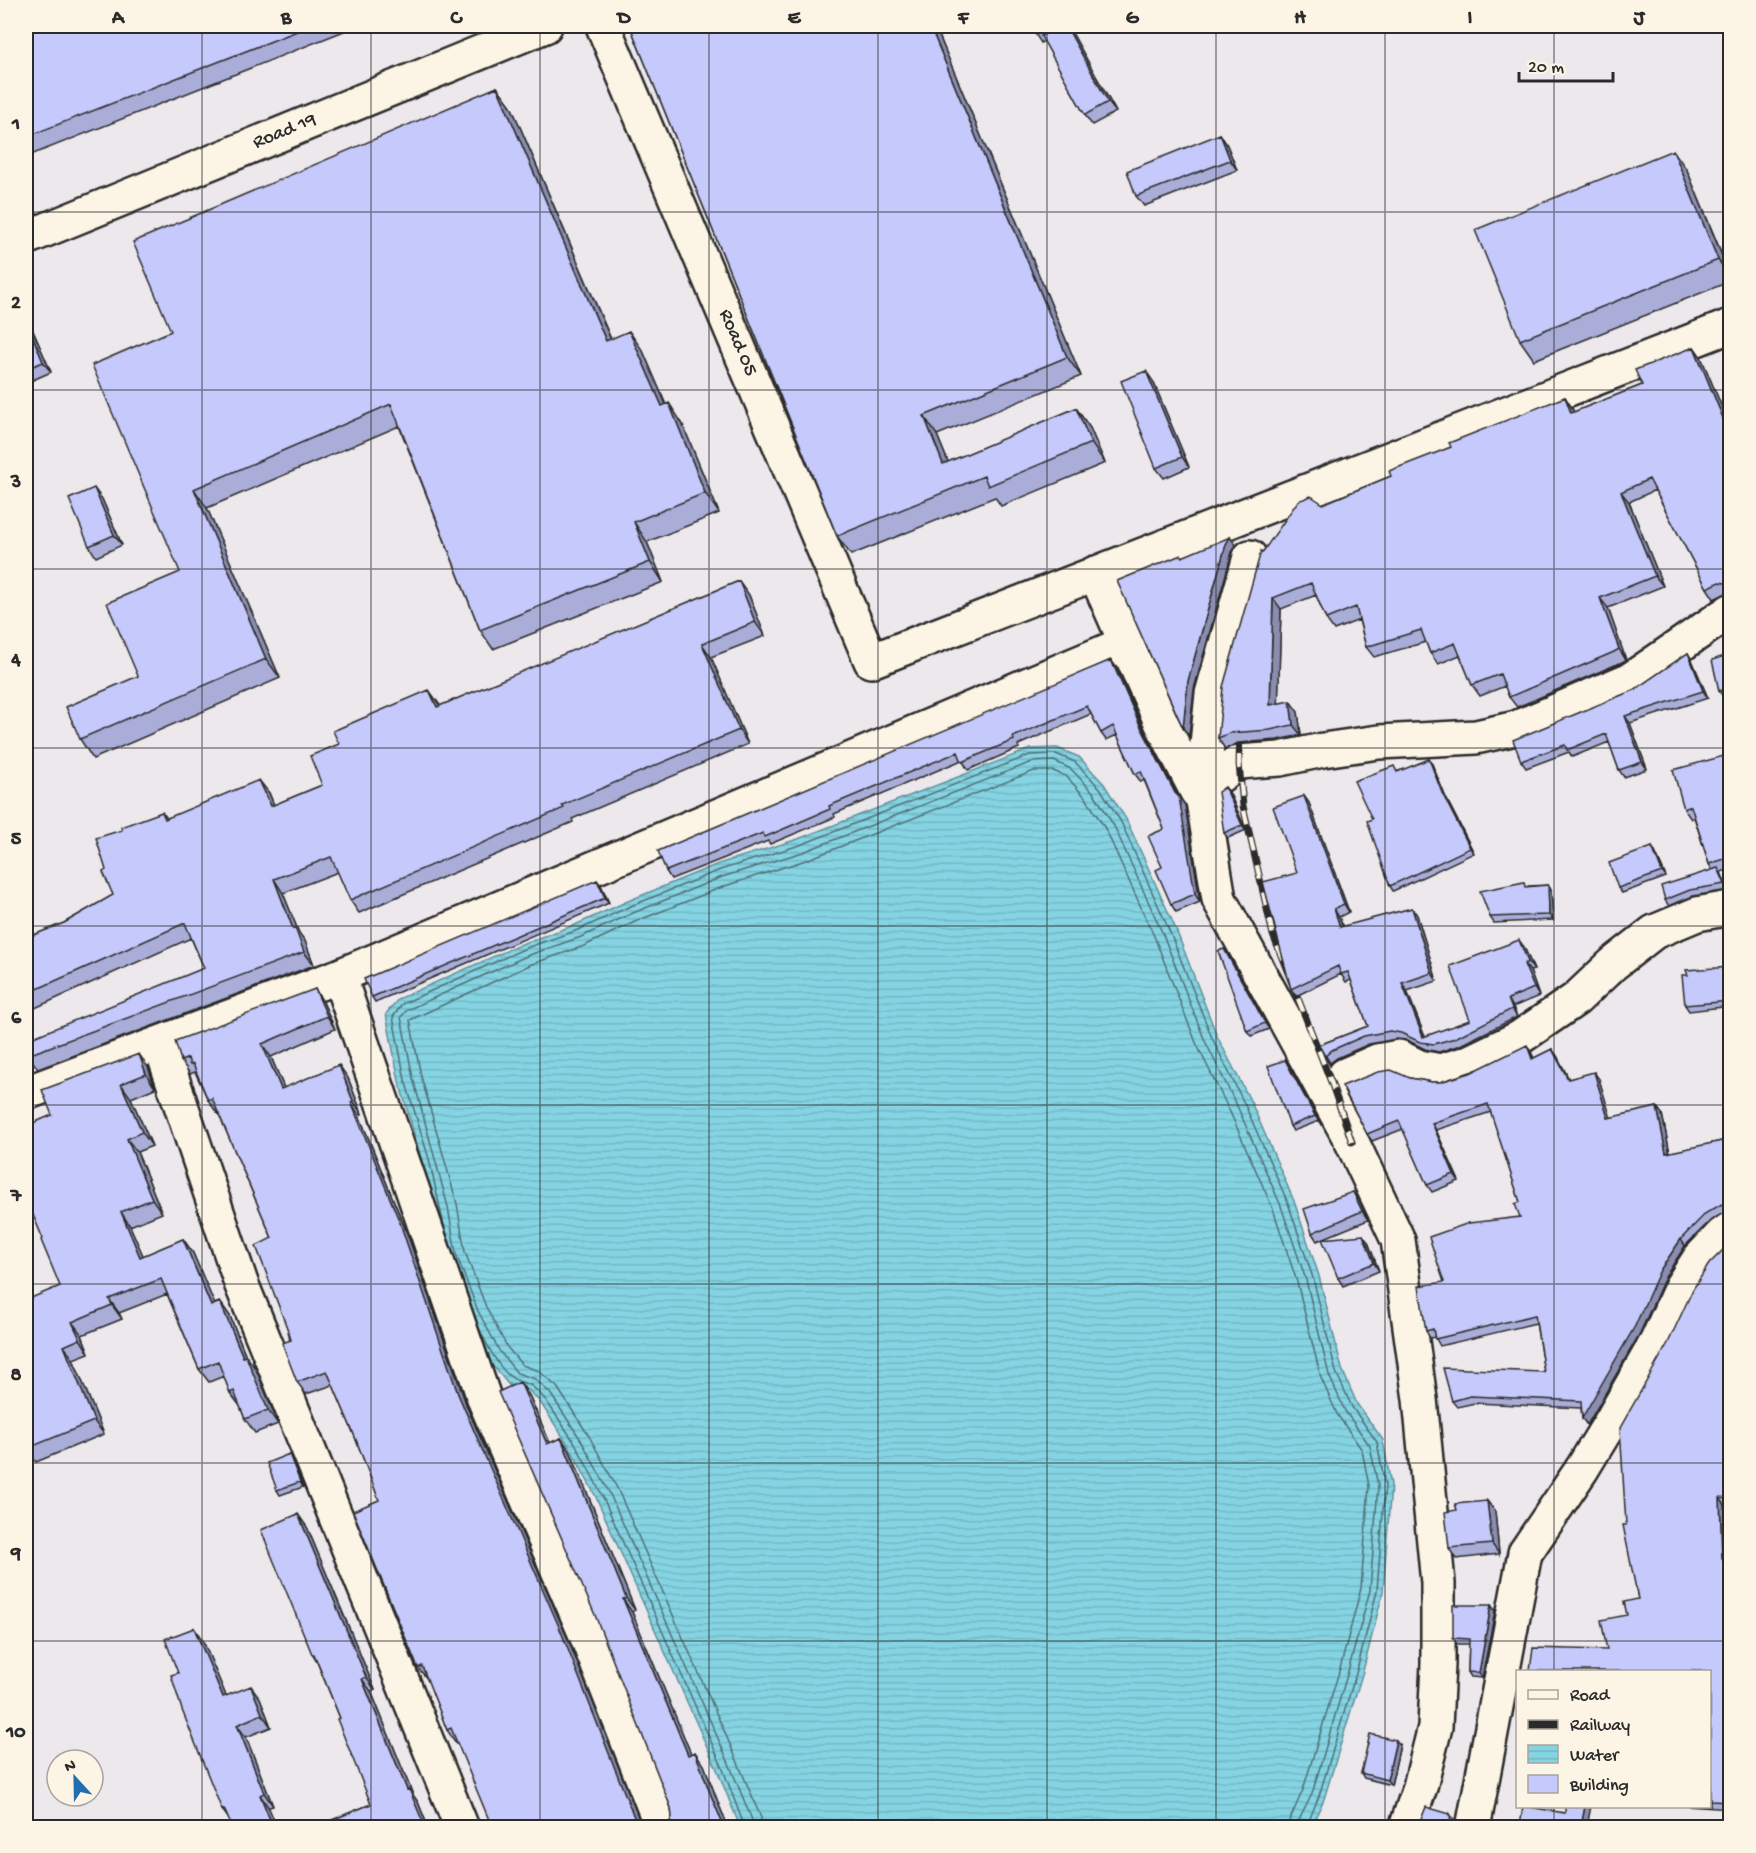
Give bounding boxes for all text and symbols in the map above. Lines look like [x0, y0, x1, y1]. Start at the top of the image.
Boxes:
text: A [111, 8, 126, 31]
text: B [280, 8, 292, 31]
text: C [450, 8, 464, 31]
text: D [615, 8, 631, 31]
text: E [788, 8, 802, 31]
text: F [957, 8, 970, 31]
text: G [1126, 8, 1140, 31]
text: H [1294, 8, 1306, 31]
text: I [1468, 8, 1473, 31]
text: J [1633, 8, 1646, 31]
scale bar [1519, 45, 1614, 83]
text: 20 m [1528, 58, 1564, 79]
street label: Road 19 [250, 109, 320, 155]
text: 1 [11, 114, 20, 137]
text: 2 [11, 293, 21, 316]
street label: Road 05 [713, 306, 761, 380]
text: 3 [10, 472, 21, 495]
text: 4 [10, 650, 21, 673]
text: 5 [11, 829, 22, 852]
text: 6 [11, 1008, 22, 1031]
text: 7 [10, 1186, 23, 1209]
text: 8 [11, 1365, 22, 1388]
text: 9 [10, 1544, 21, 1567]
legend [1516, 1670, 1711, 1808]
text: Road [1570, 1686, 1611, 1707]
text: Railway [1570, 1716, 1630, 1737]
text: 10 [5, 1722, 26, 1745]
text: Water [1570, 1746, 1620, 1767]
north arrow [45, 1748, 105, 1808]
text: N [62, 1756, 80, 1778]
text: Building [1569, 1776, 1629, 1797]

